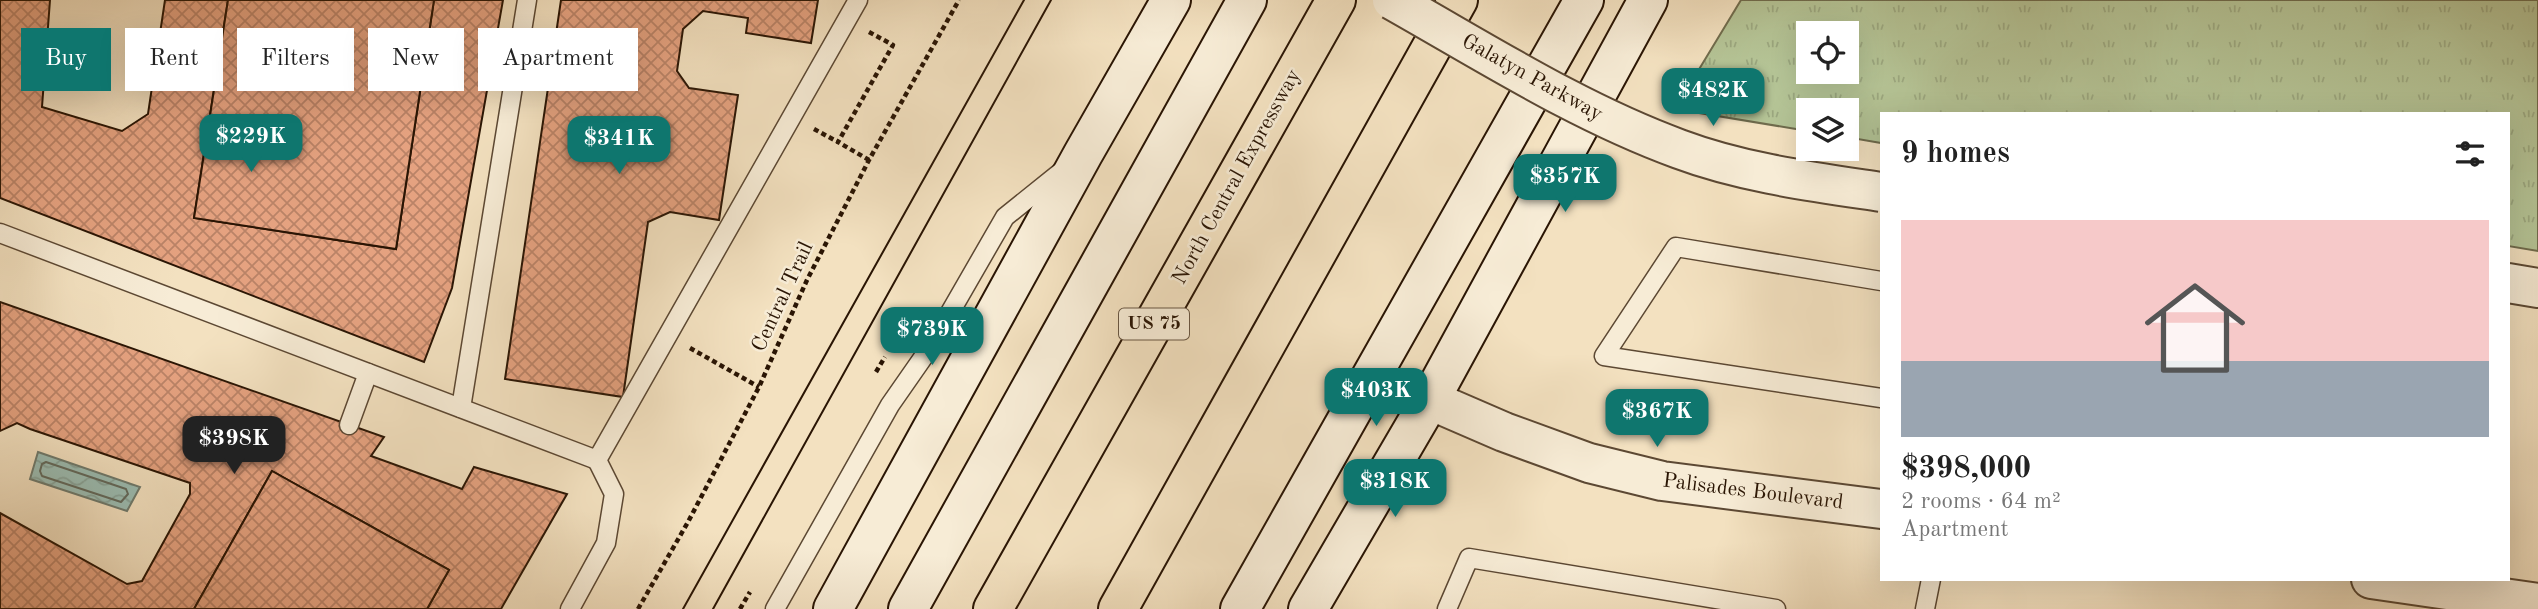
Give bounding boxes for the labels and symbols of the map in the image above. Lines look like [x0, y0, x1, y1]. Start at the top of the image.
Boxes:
street label: Galatyn Parkway [1458, 31, 1606, 125]
street label: North Central Expressway [1169, 66, 1305, 288]
pin: $482K [1664, 68, 1762, 128]
pin: $229K [202, 114, 300, 174]
pin: $341K [570, 116, 668, 176]
pin: $357K [1516, 154, 1614, 214]
street label: Central Trail [748, 239, 818, 355]
pin: $739K [883, 308, 981, 367]
road number: US 75 [1119, 308, 1189, 340]
pin: $403K [1327, 368, 1425, 428]
pin: $367K [1608, 390, 1706, 449]
pin: $398K [185, 416, 283, 476]
pin: $318K [1346, 460, 1444, 519]
street label: Palisades Boulevard [1661, 470, 1845, 514]

